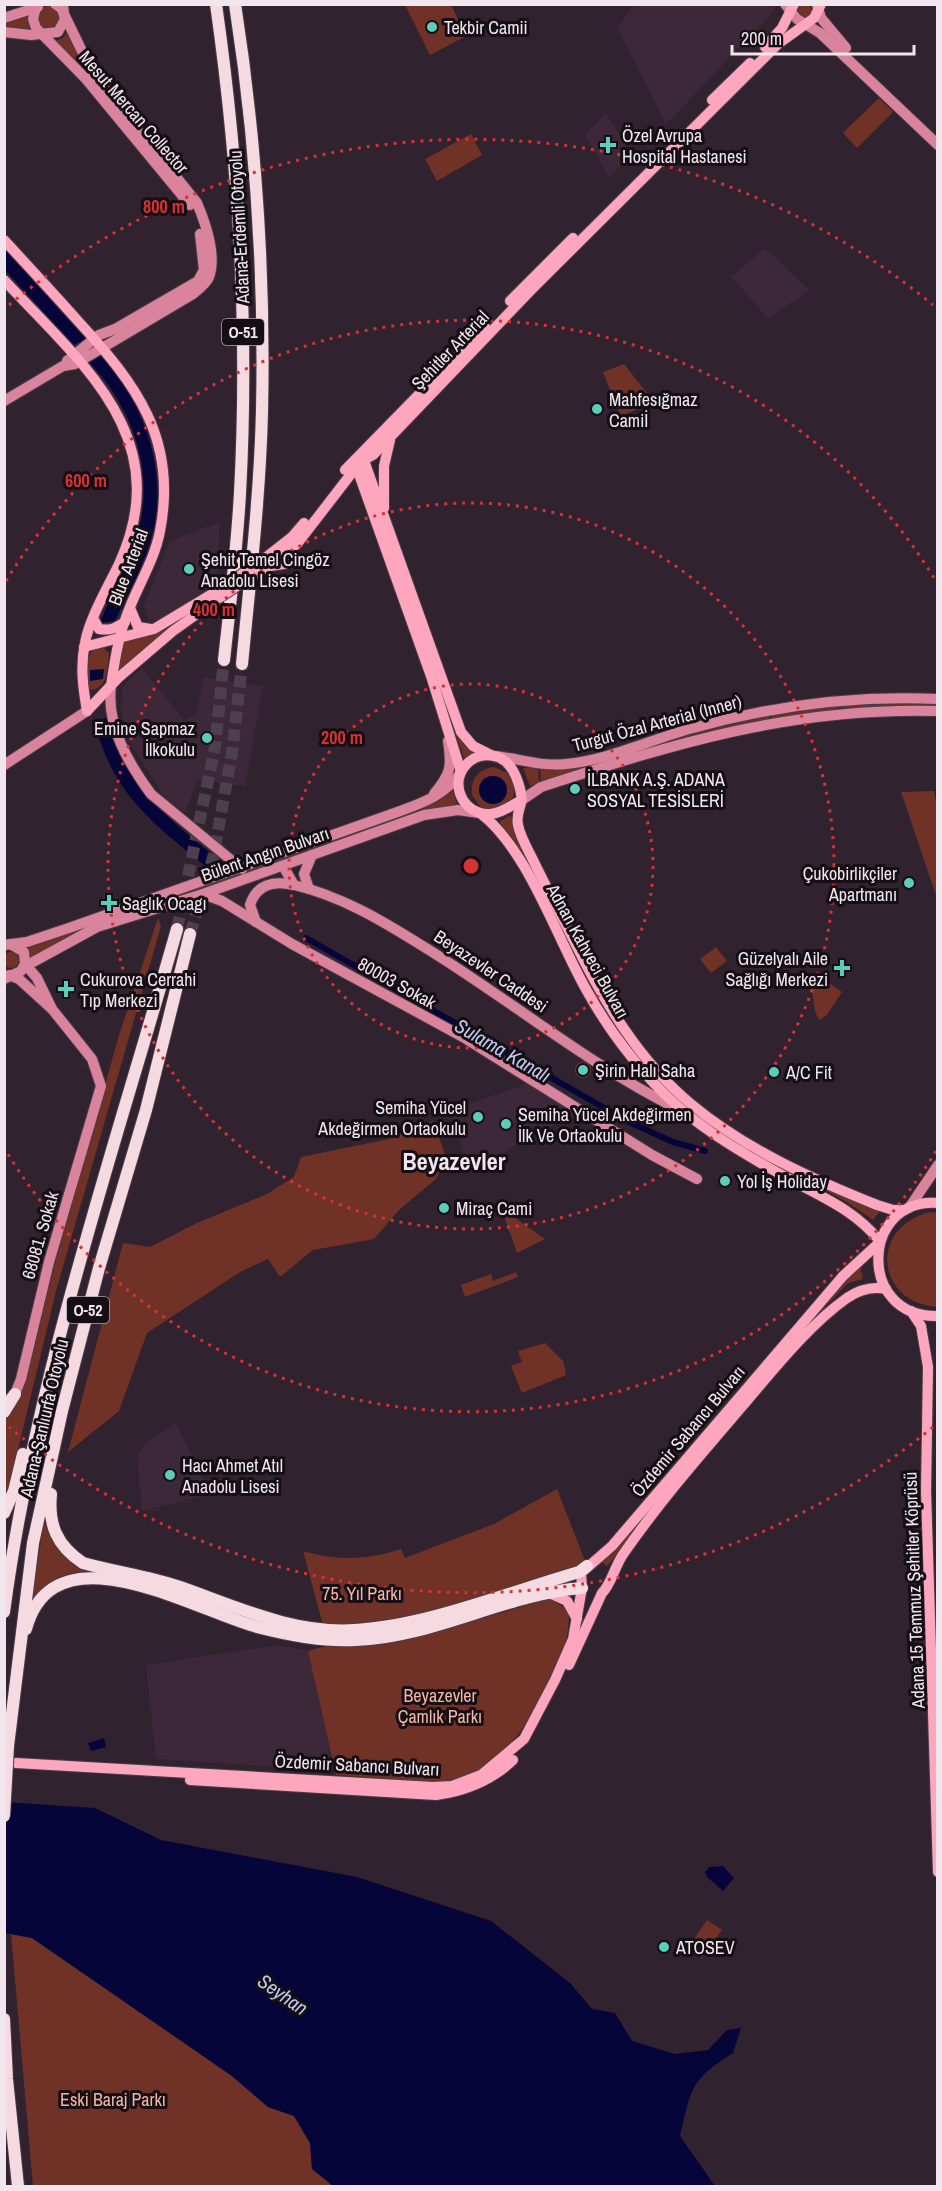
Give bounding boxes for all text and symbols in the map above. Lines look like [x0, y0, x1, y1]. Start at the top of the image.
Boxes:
place label: Tekbir Camii [444, 15, 528, 40]
scale bar [732, 18, 914, 56]
marker: Tekbir Camii [425, 20, 439, 34]
text: 200 m [741, 26, 782, 51]
street label: Mesut Mercan Collector [73, 45, 195, 179]
place label: Özel Avrupa Hospital Hastanesi [622, 123, 747, 169]
marker: Özel Avrupa Hospital Hastanesi [599, 136, 617, 154]
street label: Adana-Erdemli Otoyolu [223, 150, 256, 305]
text: 800 m [143, 194, 185, 219]
street label: Şehitler Arterial [406, 305, 494, 395]
road number: O-51 [222, 319, 264, 345]
place label: Mahfesığmaz Camiİ [609, 387, 698, 433]
marker: Mahfesığmaz Camiİ [590, 402, 604, 416]
text: 600 m [65, 468, 107, 493]
street label: Blue Arterial [102, 525, 154, 609]
place label: Şehit Temel Cingöz Anadolu Lisesi [200, 547, 330, 593]
marker: Şehit Temel Cingöz Anadolu Lisesi [182, 562, 196, 576]
text: 400 m [193, 597, 235, 622]
street label: Turgut Özal Arterial (Inner) [570, 688, 744, 758]
place label: Emine Sapmaz İlkokulu [94, 716, 195, 762]
text: 200 m [321, 725, 363, 750]
marker: Emine Sapmaz İlkokulu [200, 731, 214, 745]
place label: İLBANK A.Ş. ADANA SOSYAL TESİSLERİ [587, 767, 725, 813]
marker: İLBANK A.Ş. ADANA SOSYAL TESİSLERİ [568, 782, 582, 796]
street label: Bülent Angın Bulvarı [198, 820, 332, 888]
centre of rings [461, 856, 481, 876]
place label: Çukobirlikçiler Apartmanı [803, 861, 897, 907]
marker: Çukobirlikçiler Apartmanı [902, 876, 916, 890]
street label: Adnan Kahveci Bulvarı [540, 878, 635, 1023]
place label: Saglık Ocagı [122, 891, 207, 916]
marker: Saglık Ocagı [100, 894, 118, 912]
street label: Beyazevler Caddesi [429, 924, 553, 1018]
place label: Güzelyalı Aile Sağlığı Merkezi [725, 946, 828, 992]
street label: 80003 Sokak [353, 951, 441, 1015]
marker: Güzelyalı Aile Sağlığı Merkezi [833, 959, 851, 977]
place label: Cukurova Cerrahi Tıp Merkezi [80, 967, 196, 1013]
marker: Cukurova Cerrahi Tıp Merkezi [57, 980, 75, 998]
water label: Sulama Kanalı [450, 1012, 556, 1088]
place label: Şirin Halı Saha [595, 1058, 695, 1083]
place label: A/C Fit [785, 1060, 832, 1085]
marker: Şirin Halı Saha [576, 1063, 590, 1077]
marker: A/C Fit [767, 1065, 781, 1079]
place label: Semiha Yücel Akdeğirmen Ortaokulu [317, 1095, 466, 1141]
place label: Semiha Yücel Akdeğirmen İlk Ve Ortaokulu [518, 1102, 692, 1148]
marker: Semiha Yücel Akdeğirmen Ortaokulu [471, 1110, 485, 1124]
marker: Semiha Yücel Akdeğirmen İlk Ve Ortaokulu [499, 1117, 513, 1131]
district label: Beyazevler [403, 1145, 506, 1177]
place label: Yol İş Holiday [737, 1169, 828, 1194]
marker: Yol İş Holiday [718, 1174, 732, 1188]
street label: 68081. Sokak [16, 1188, 65, 1282]
place label: Miraç Cami [456, 1196, 532, 1221]
marker: Miraç Cami [437, 1201, 451, 1215]
road number: O-52 [67, 1297, 109, 1323]
street label: Adana-Şanlıurfa Otoyolu [13, 1336, 74, 1501]
street label: Özdemir Sabancı Bulvarı [625, 1360, 751, 1502]
place label: Hacı Ahmet Atıl Anadolu Lisesi [181, 1453, 283, 1499]
marker: Hacı Ahmet Atıl Anadolu Lisesi [163, 1468, 177, 1482]
street label: Adana 15 Temmuz Şehitler Köprüsü [897, 1471, 931, 1710]
park label: 75. Yıl Parkı [322, 1581, 402, 1606]
park label: Beyazevler Çamlık Parkı [398, 1683, 482, 1729]
street label: Özdemir Sabancı Bulvarı [274, 1748, 440, 1782]
place label: ATOSEV [675, 1935, 735, 1960]
marker: ATOSEV [657, 1940, 671, 1954]
water label: Seyhan [252, 1967, 314, 2021]
park label: Eski Baraj Parkı [60, 2087, 166, 2112]

